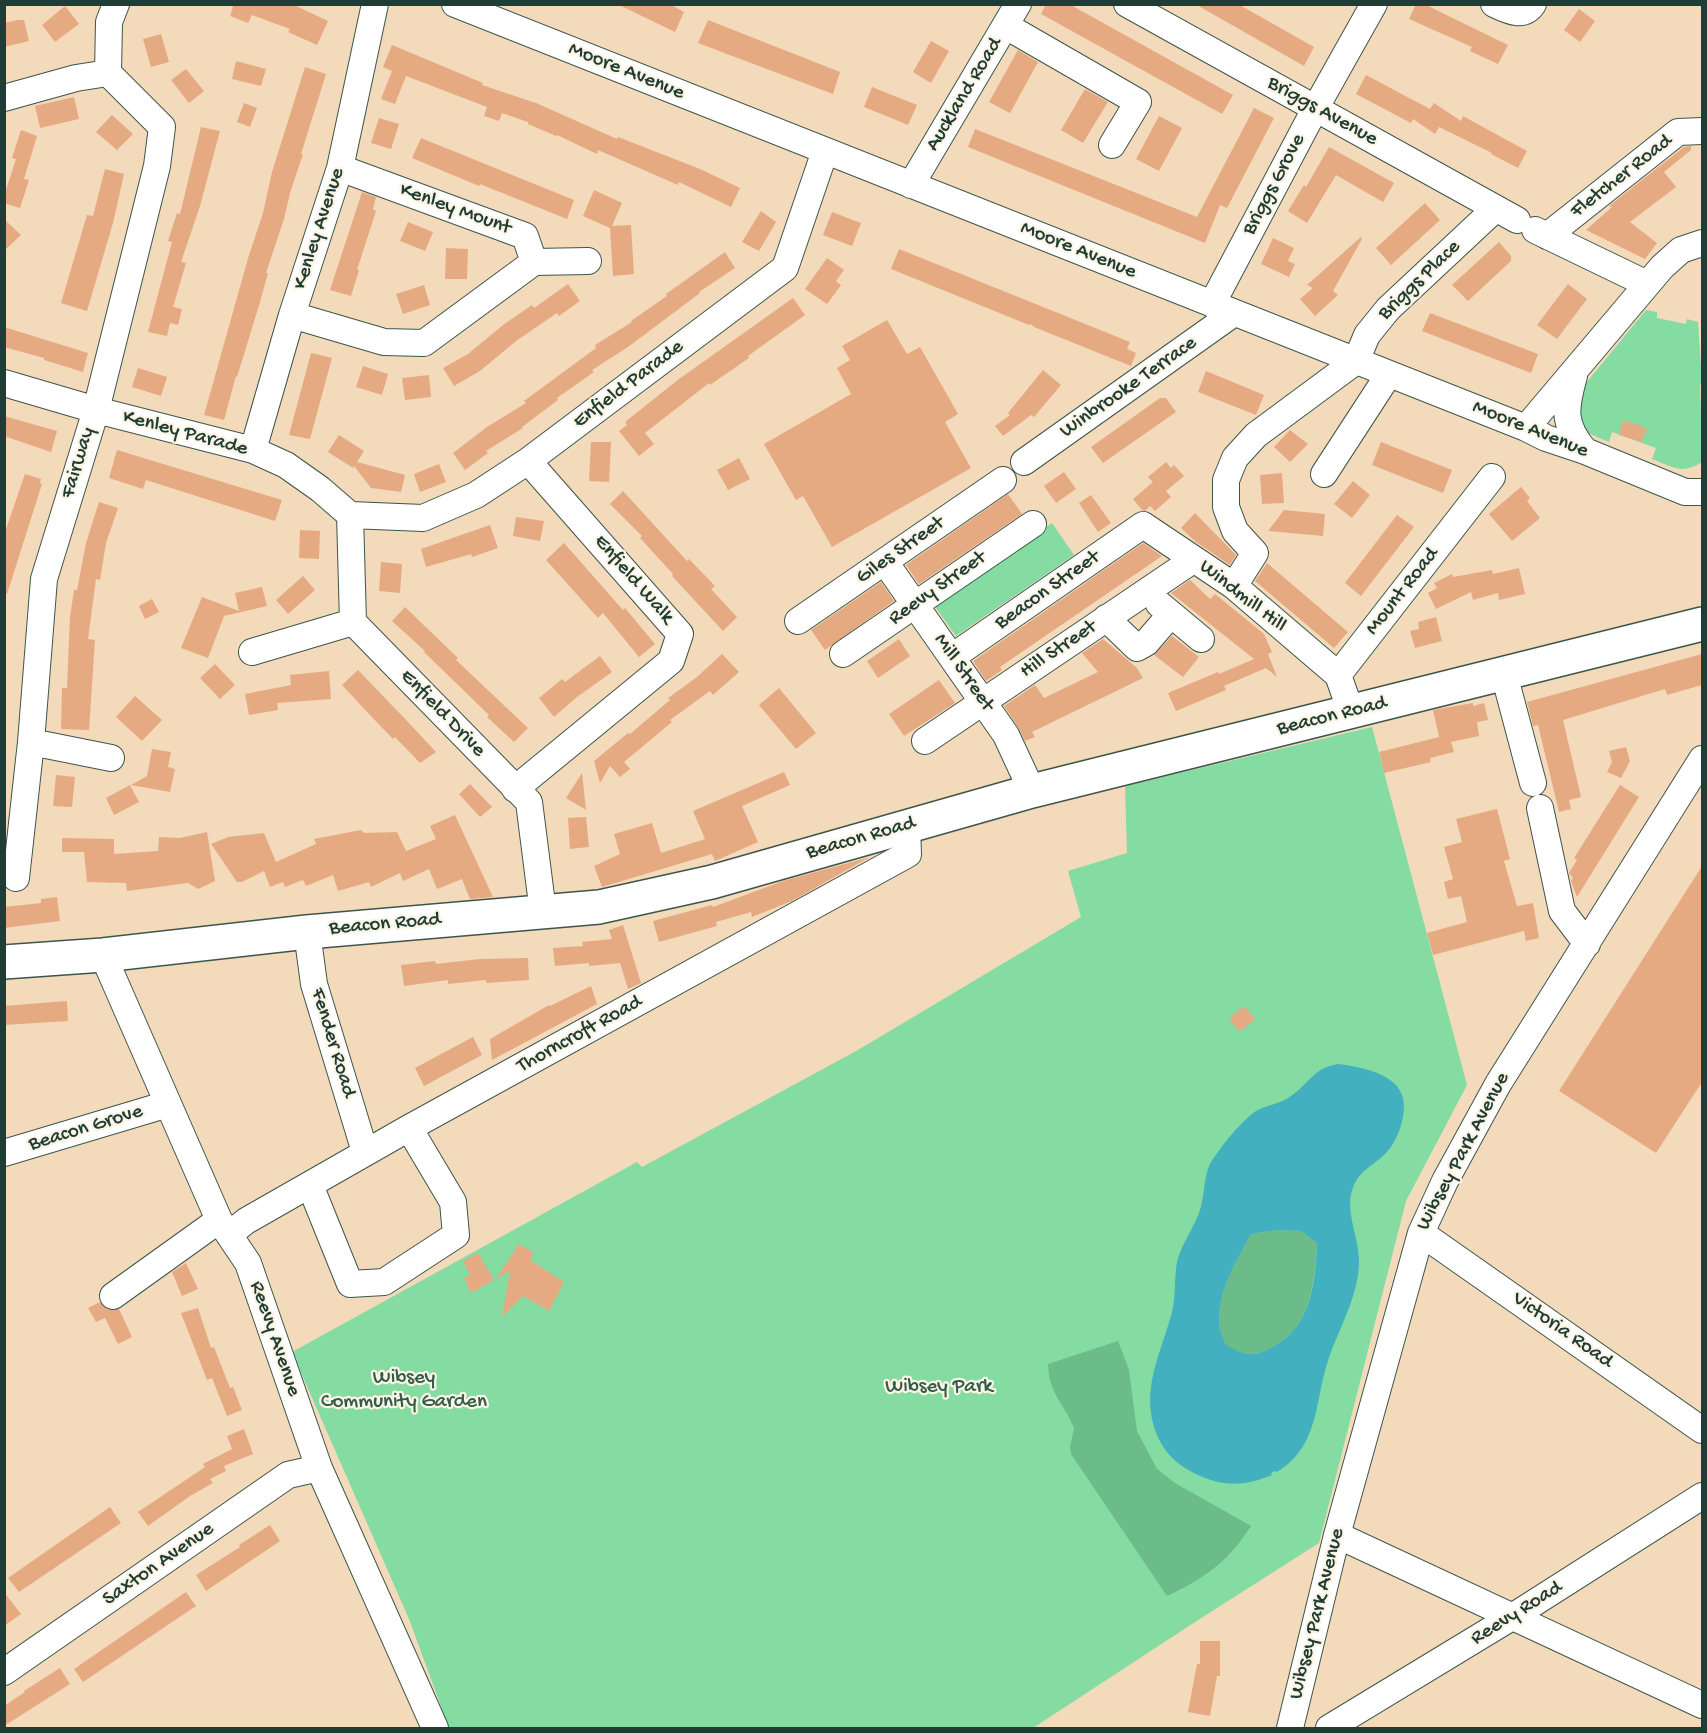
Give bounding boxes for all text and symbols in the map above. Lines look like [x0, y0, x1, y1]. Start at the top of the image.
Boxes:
street label: Auckland Road [921, 34, 1009, 156]
street label: Moore Avenue [564, 37, 688, 107]
street label: Briggs Avenue [1262, 71, 1382, 153]
street label: Fletcher Road [1566, 129, 1678, 225]
street label: Briggs Grove [1238, 130, 1312, 240]
street label: Kenley Avenue [289, 165, 351, 293]
street label: Kenley Mount [396, 178, 514, 242]
street label: Moore Avenue [1016, 216, 1140, 286]
street label: Briggs Place [1373, 235, 1467, 327]
street label: Winbrooke Terrace [1056, 331, 1202, 445]
street label: Enfield Parade [569, 335, 689, 435]
street label: Moore Avenue [1468, 395, 1592, 465]
street label: Kenley Parade [120, 405, 250, 463]
street label: Fairway [56, 425, 102, 501]
street label: Giles Street [852, 511, 950, 591]
street label: Enfield Walk [587, 530, 679, 630]
street label: Mount Road [1361, 543, 1445, 641]
street label: Reevy Street [884, 546, 992, 632]
street label: Beacon Street [991, 546, 1105, 636]
street label: Windmill Hill [1193, 555, 1291, 639]
street label: Hill Street [1016, 615, 1102, 685]
street label: Mill Street [927, 629, 999, 717]
street label: Enfield Drive [394, 665, 490, 763]
street label: Beacon Road [1275, 691, 1389, 743]
street label: Beacon Road [804, 811, 918, 867]
street label: Beacon Road [328, 908, 442, 942]
street label: Fender Road [303, 985, 361, 1101]
street label: Thorncroft Road [513, 990, 647, 1080]
street label: Wibsey Park Avenue [1412, 1069, 1516, 1235]
street label: Beacon Grove [26, 1100, 146, 1158]
street label: Reevy Avenue [242, 1278, 306, 1400]
street label: Victoria Road [1507, 1287, 1617, 1375]
park label: Wibsey Community Garden [321, 1366, 487, 1416]
park label: Wibsey Park [885, 1375, 993, 1401]
street label: Saxton Avenue [99, 1517, 219, 1613]
street label: Wibsey Park Avenue [1285, 1526, 1351, 1702]
street label: Reevy Road [1467, 1576, 1567, 1652]

